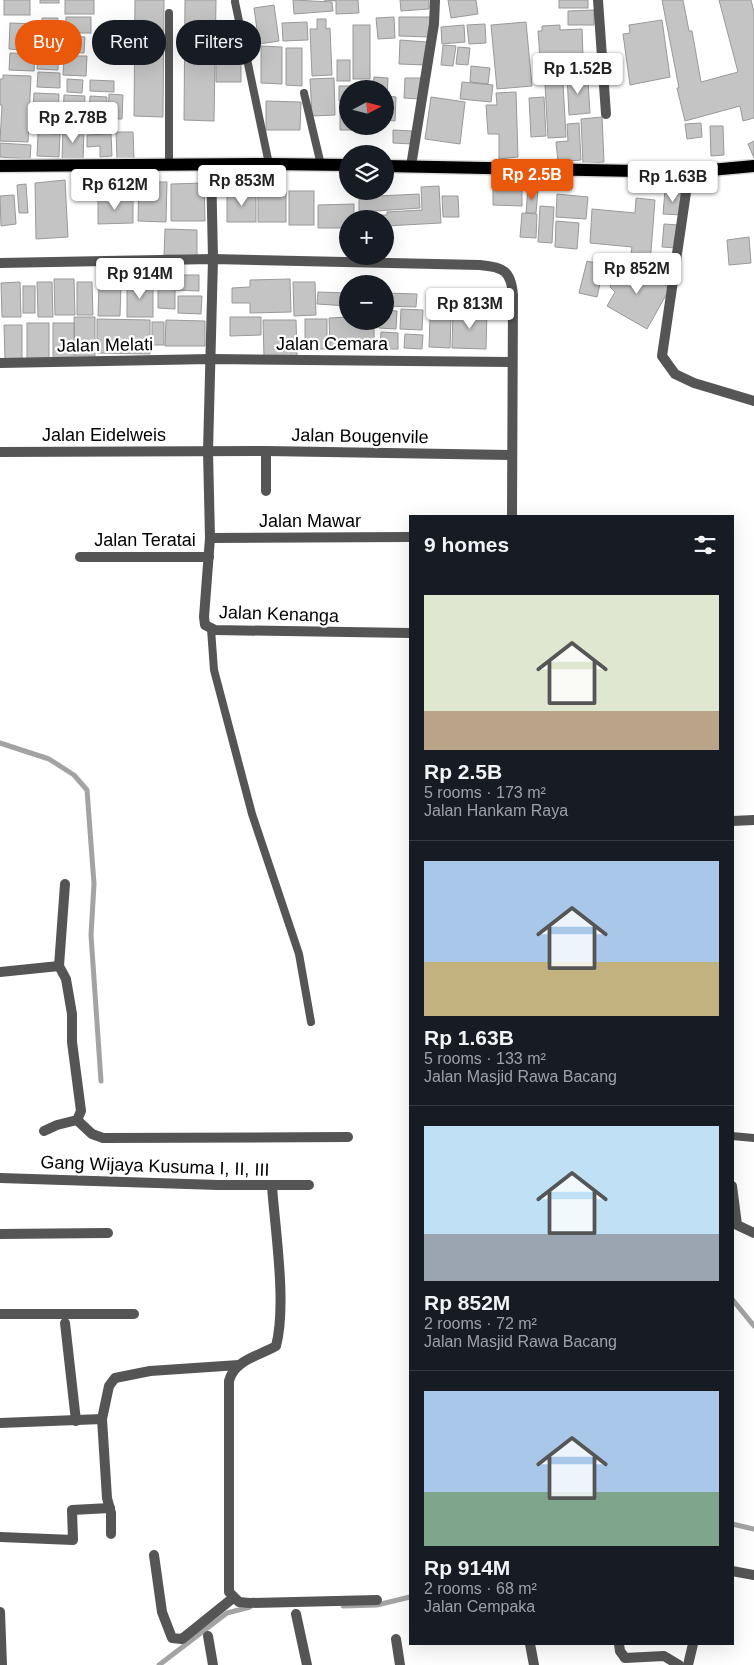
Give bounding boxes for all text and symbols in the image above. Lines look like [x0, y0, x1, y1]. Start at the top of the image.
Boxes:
chip: Buy [15, 20, 82, 65]
chip: Rent [92, 20, 166, 65]
chip: Filters [176, 20, 261, 65]
pin: Rp 1.52B [526, 52, 630, 95]
text: Rp 1.52B [544, 60, 612, 77]
north arrow [339, 80, 394, 135]
map controls [339, 80, 394, 330]
pin: Rp 2.78B [21, 102, 125, 144]
text: Rp 2.78B [39, 109, 107, 126]
button: layers [339, 145, 394, 200]
pin: Rp 2.5B [486, 158, 578, 201]
pin: Rp 1.63B [621, 160, 725, 203]
pin: Rp 853M [196, 164, 288, 207]
text: Rp 2.5B [502, 166, 562, 183]
pin: Rp 612M [69, 168, 161, 211]
text: Rp 1.63B [639, 168, 707, 185]
text: Rp 853M [209, 172, 275, 189]
text: Rp 612M [82, 176, 148, 193]
button: + [339, 210, 394, 265]
pin: Rp 852M [591, 252, 683, 295]
pin: Rp 914M [94, 258, 186, 300]
text: Rp 852M [604, 260, 670, 277]
text: Rp 914M [107, 265, 173, 282]
button: − [339, 275, 394, 330]
pin: Rp 813M [424, 288, 516, 330]
text: Rp 813M [437, 295, 503, 312]
street label: Jalan Melati [57, 334, 153, 356]
street label: Jalan Cemara [276, 334, 389, 354]
street label: Jalan Eidelweis [42, 425, 166, 445]
street label: Jalan Bougenvile [291, 425, 429, 447]
street label: Jalan Mawar [259, 511, 361, 531]
street label: Jalan Teratai [94, 530, 196, 550]
icon: filters [691, 531, 719, 559]
text: 9 homes [424, 533, 509, 556]
street label: Jalan Kenanga [219, 602, 340, 626]
icon: home [527, 628, 617, 718]
text: Rp 2.5B [424, 760, 502, 783]
text: 5 rooms · 173 m² [424, 784, 546, 801]
text: Jalan Hankam Raya [424, 802, 568, 819]
icon: home [527, 893, 617, 983]
text: Rp 1.63B [424, 1026, 514, 1049]
text: 5 rooms · 133 m² [424, 1050, 546, 1067]
text: Jalan Masjid Rawa Bacang [424, 1068, 617, 1085]
street label: Gang Wijaya Kusuma I, II, III [40, 1152, 270, 1180]
icon: home [527, 1158, 617, 1248]
text: Rp 852M [424, 1291, 510, 1314]
text: 2 rooms · 72 m² [424, 1315, 537, 1332]
text: Jalan Masjid Rawa Bacang [424, 1333, 617, 1350]
icon: home [527, 1423, 617, 1513]
text: Rp 914M [424, 1556, 510, 1579]
text: 2 rooms · 68 m² [424, 1580, 537, 1597]
text: Jalan Cempaka [424, 1598, 535, 1615]

